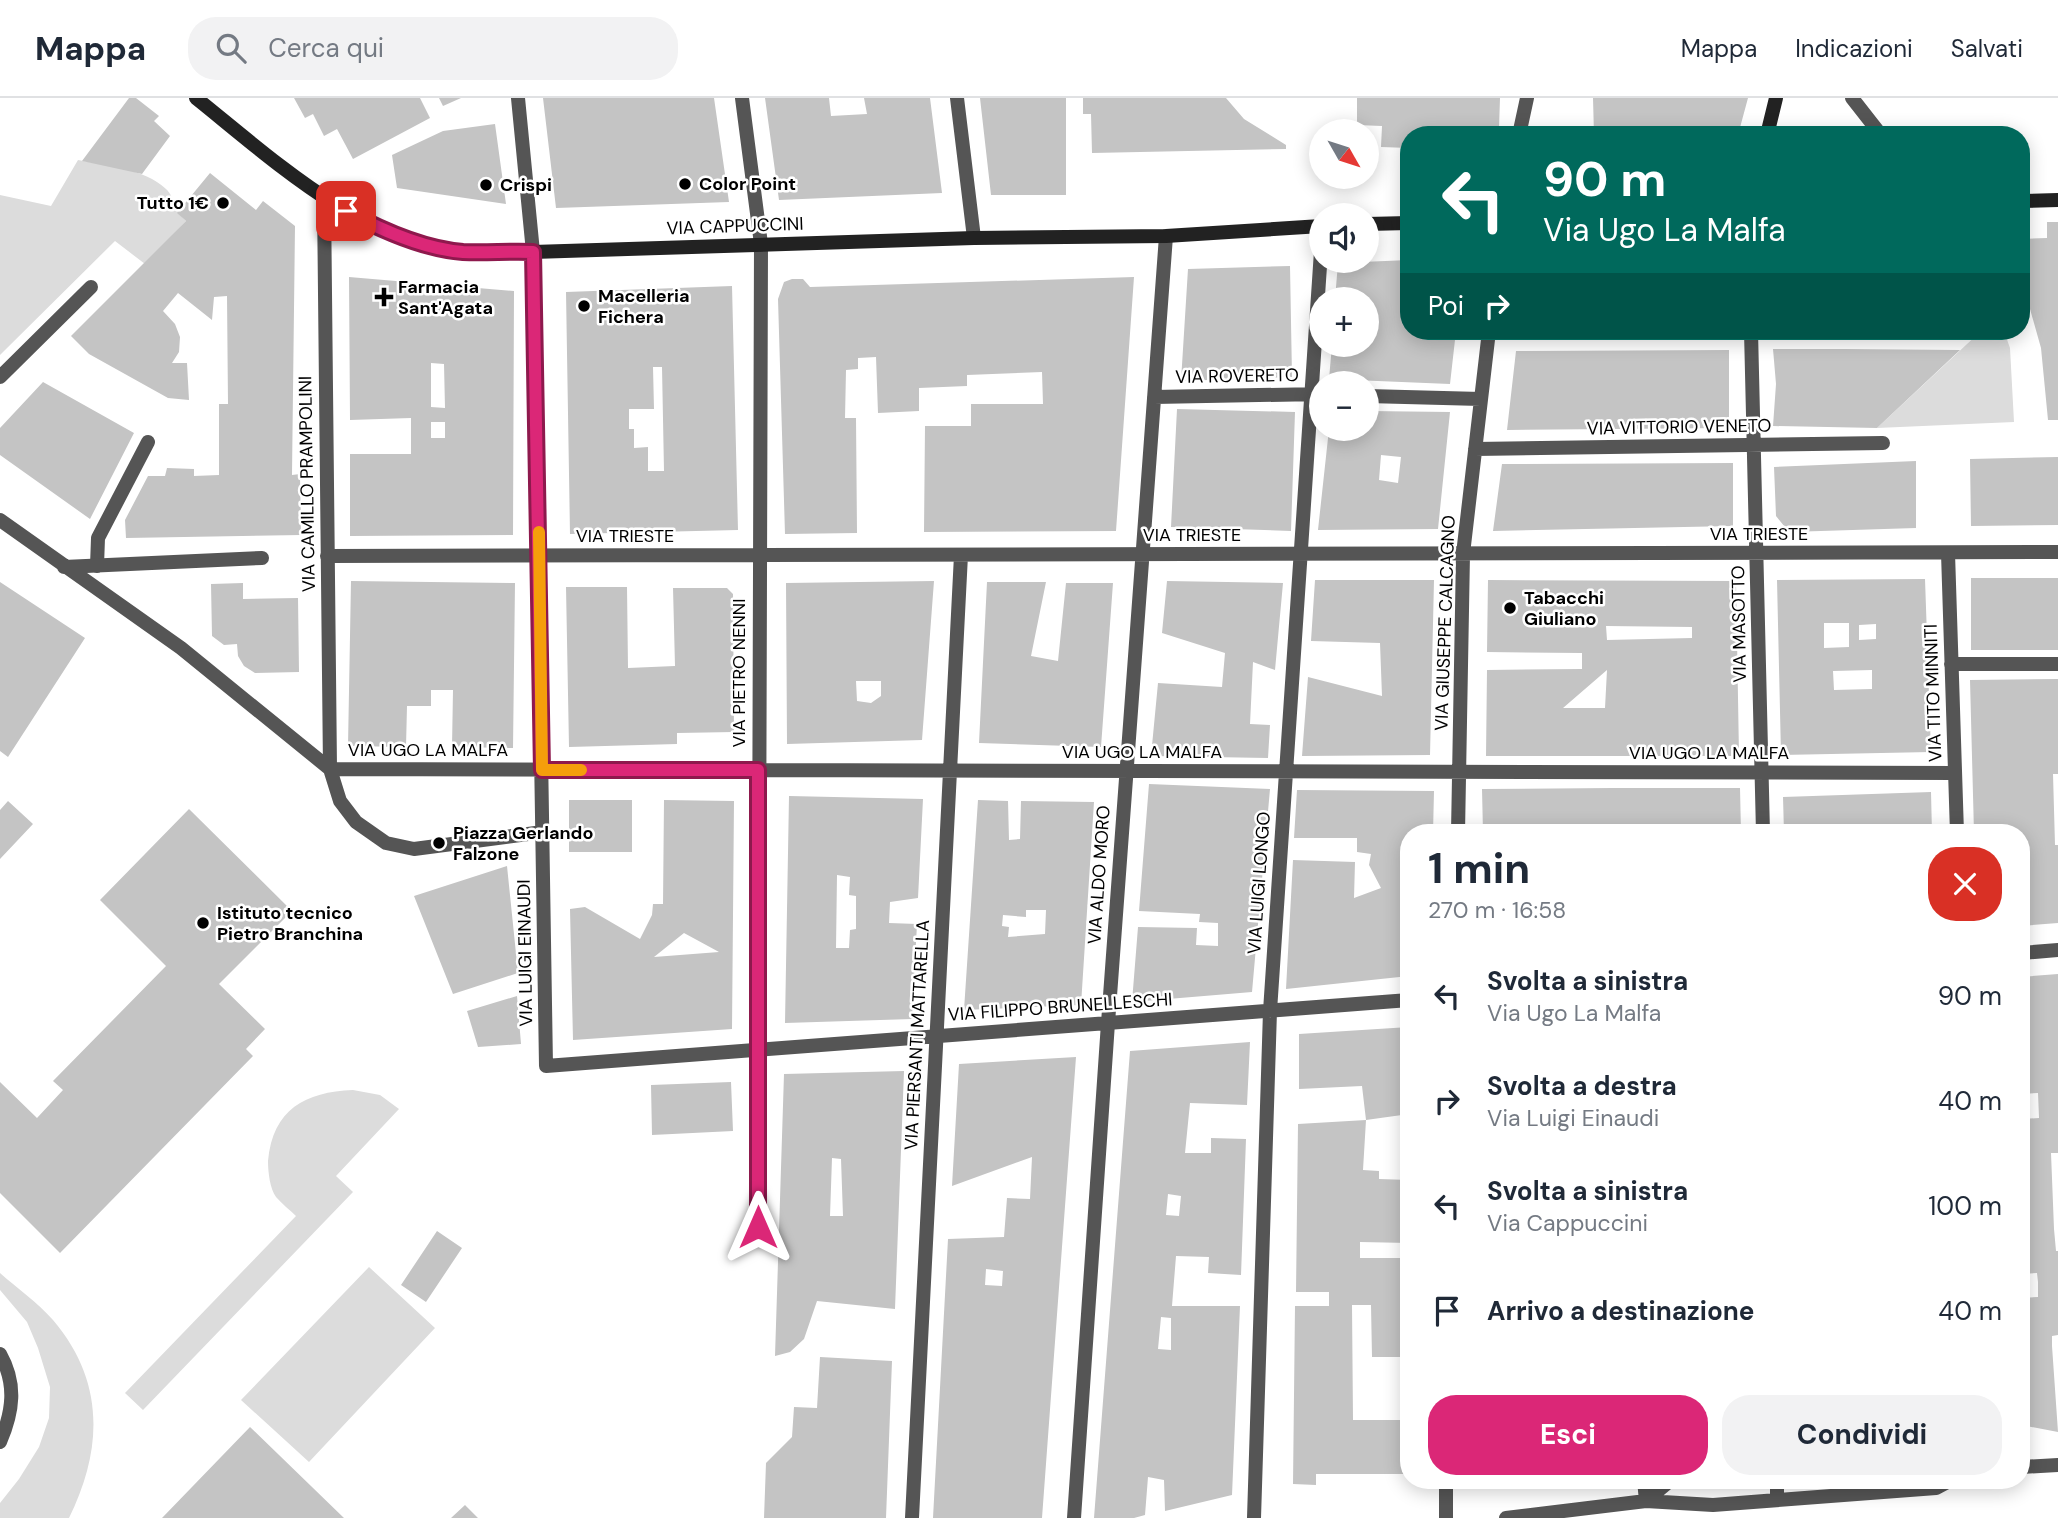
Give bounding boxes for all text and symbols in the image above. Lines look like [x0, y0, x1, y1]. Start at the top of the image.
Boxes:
search box [188, 17, 678, 80]
text: Mappa [35, 27, 146, 70]
icon: search [212, 29, 250, 67]
text: Cerca qui [268, 31, 384, 65]
text: Mappa [1681, 33, 1757, 64]
text: Indicazioni [1795, 33, 1913, 64]
text: Salvati [1951, 33, 2023, 64]
north arrow [1309, 119, 1379, 189]
map controls [1309, 119, 1379, 441]
text: 90 m [1543, 147, 1666, 211]
icon: left [1428, 154, 1519, 245]
place label: Color Point [699, 172, 796, 196]
place label: Crispi [500, 173, 552, 197]
marker: Color Point [677, 176, 693, 192]
marker: Crispi [478, 177, 494, 193]
pin [316, 181, 376, 241]
place label: Tutto 1€ [137, 191, 209, 215]
icon: arrive [327, 192, 365, 230]
marker: Tutto 1€ [215, 195, 231, 211]
button: sound [1309, 203, 1379, 273]
text: Via Ugo La Malfa [1543, 209, 1786, 251]
street label: VIA CAPPUCCINI [666, 212, 804, 240]
place label: Farmacia Sant'Agata [398, 275, 493, 320]
place label: Macelleria Fichera [598, 284, 690, 329]
button: + [1309, 287, 1379, 357]
icon: right [1478, 287, 1516, 325]
marker: Farmacia Sant'Agata [376, 289, 392, 305]
text: Poi [1428, 289, 1464, 323]
marker: Macelleria Fichera [576, 298, 592, 314]
street label: VIA ROVERETO [1175, 363, 1299, 389]
button: − [1309, 371, 1379, 441]
street label: VIA CAMILLO PRAMPOLINI [293, 376, 321, 592]
street label: VIA VITTORIO VENETO [1587, 413, 1772, 441]
street label: VIA GIUSEPPE CALCAGNO [1429, 515, 1461, 731]
street label: VIA TRIESTE [1710, 522, 1808, 546]
street label: VIA TRIESTE [1143, 523, 1241, 547]
street label: VIA TRIESTE [576, 524, 674, 548]
street label: VIA MASOTTO [1726, 565, 1752, 683]
place label: Tabacchi Giuliano [1524, 586, 1604, 631]
street label: VIA PIETRO NENNI [727, 598, 751, 748]
marker: Tabacchi Giuliano [1502, 600, 1518, 616]
street label: VIA TITO MINNITI [1919, 624, 1947, 762]
street label: VIA UGO LA MALFA [348, 738, 508, 762]
street label: VIA UGO LA MALFA [1062, 740, 1222, 764]
street label: VIA UGO LA MALFA [1629, 741, 1789, 765]
street label: VIA ALDO MORO [1082, 805, 1116, 945]
street label: VIA LUIGI LONGO [1242, 811, 1276, 955]
place label: Piazza Gerlando Falzone [453, 821, 593, 866]
marker: Piazza Gerlando Falzone [431, 835, 447, 851]
text: 1 min [1428, 841, 1530, 896]
button: close [1928, 847, 2002, 921]
street label: VIA LUIGI EINAUDI [512, 879, 538, 1027]
text: 270 m · 16:58 [1428, 895, 1566, 925]
place label: Istituto tecnico Pietro Branchina [217, 901, 363, 946]
marker: Istituto tecnico Pietro Branchina [195, 915, 211, 931]
street label: VIA PIERSANTI MATTARELLA [899, 919, 935, 1151]
text: Svolta a sinistra [1487, 964, 1688, 998]
icon: left [1428, 977, 1466, 1015]
text: 90 m [1938, 979, 2002, 1013]
street label: VIA FILIPPO BRUNELLESCHI [947, 987, 1173, 1027]
text: Via Ugo La Malfa [1487, 998, 1661, 1028]
text: Svolta a destra [1487, 1069, 1677, 1103]
icon: right [1428, 1082, 1466, 1120]
text: 40 m [1938, 1084, 2002, 1118]
text: Via Luigi Einaudi [1487, 1103, 1659, 1133]
text: Svolta a sinistra [1487, 1174, 1688, 1208]
icon: left [1428, 1187, 1466, 1225]
text: 100 m [1928, 1189, 2002, 1223]
position arrow [721, 1190, 795, 1264]
text: Via Cappuccini [1487, 1208, 1648, 1238]
icon: arrive [1428, 1292, 1466, 1330]
text: Arrivo a destinazione [1487, 1294, 1754, 1328]
text: 40 m [1938, 1294, 2002, 1328]
button: Esci [1428, 1395, 1708, 1475]
button: Condividi [1722, 1395, 2002, 1475]

